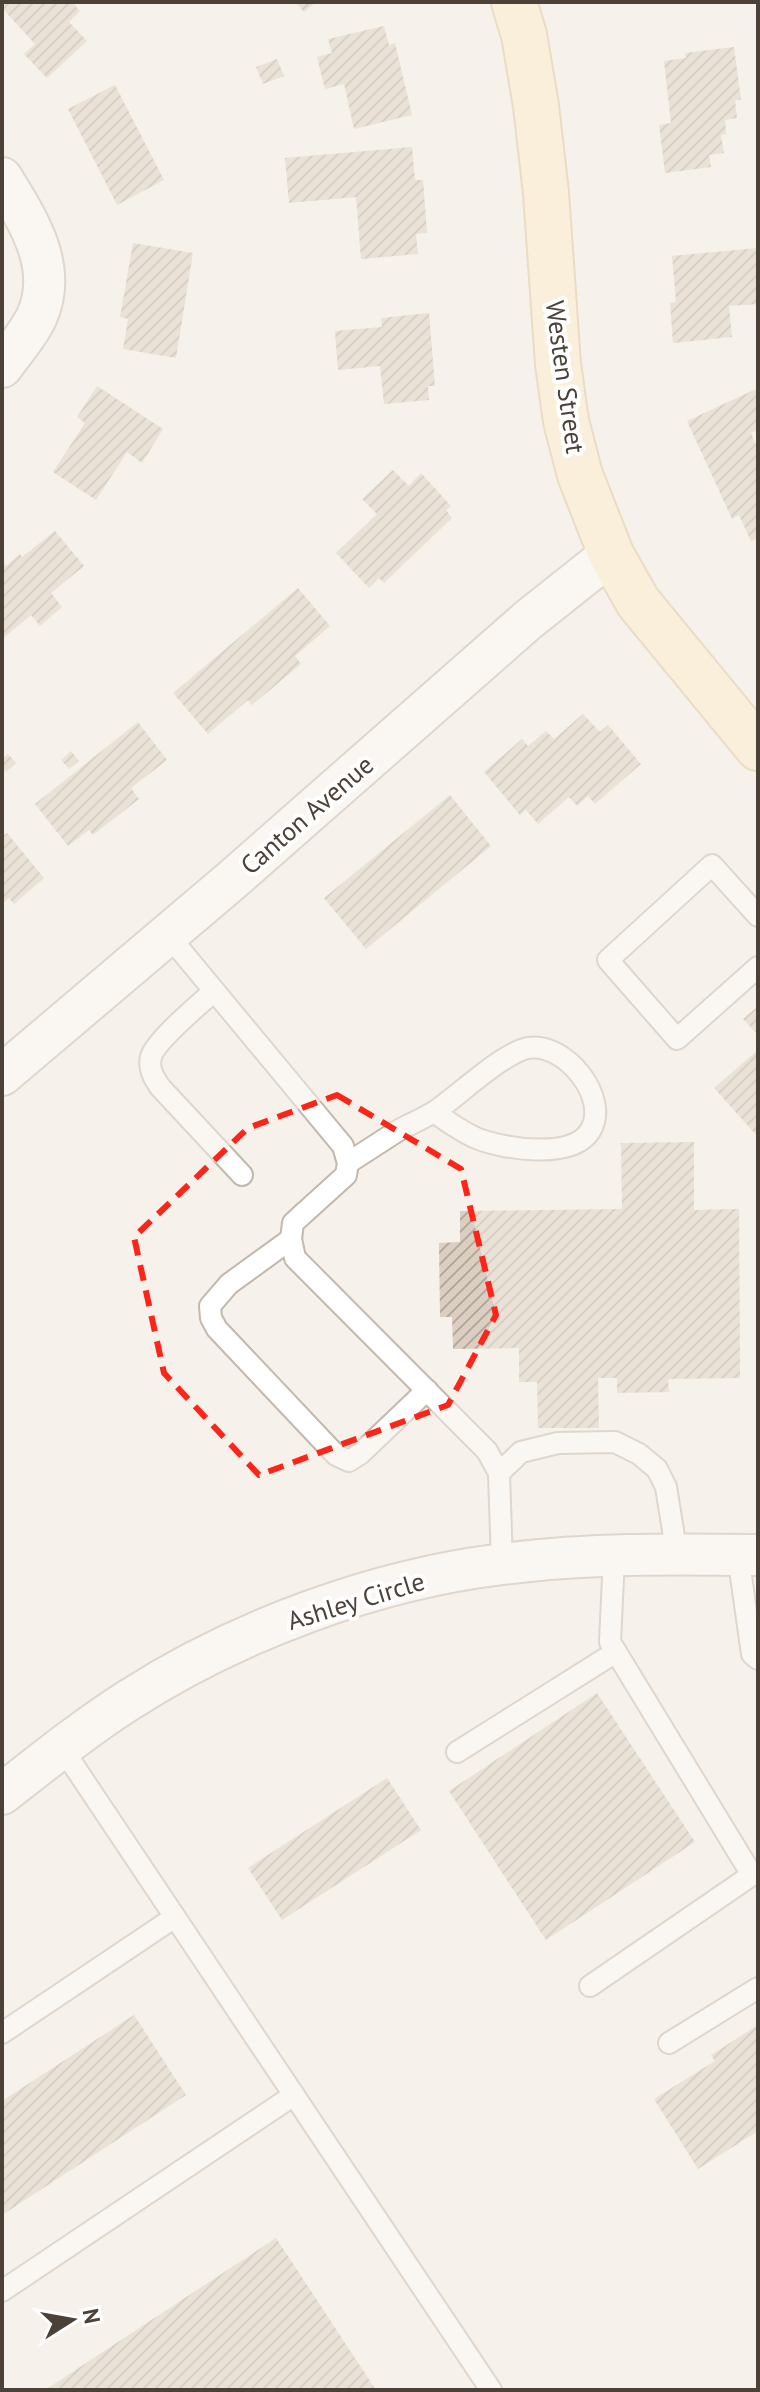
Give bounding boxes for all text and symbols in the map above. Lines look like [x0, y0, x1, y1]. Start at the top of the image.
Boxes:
street label: Westen Street [538, 298, 593, 456]
street label: Canton Avenue [233, 748, 380, 881]
street label: Ashley Circle [283, 1564, 429, 1637]
north arrow [32, 2280, 112, 2360]
text: N [77, 2306, 107, 2326]

